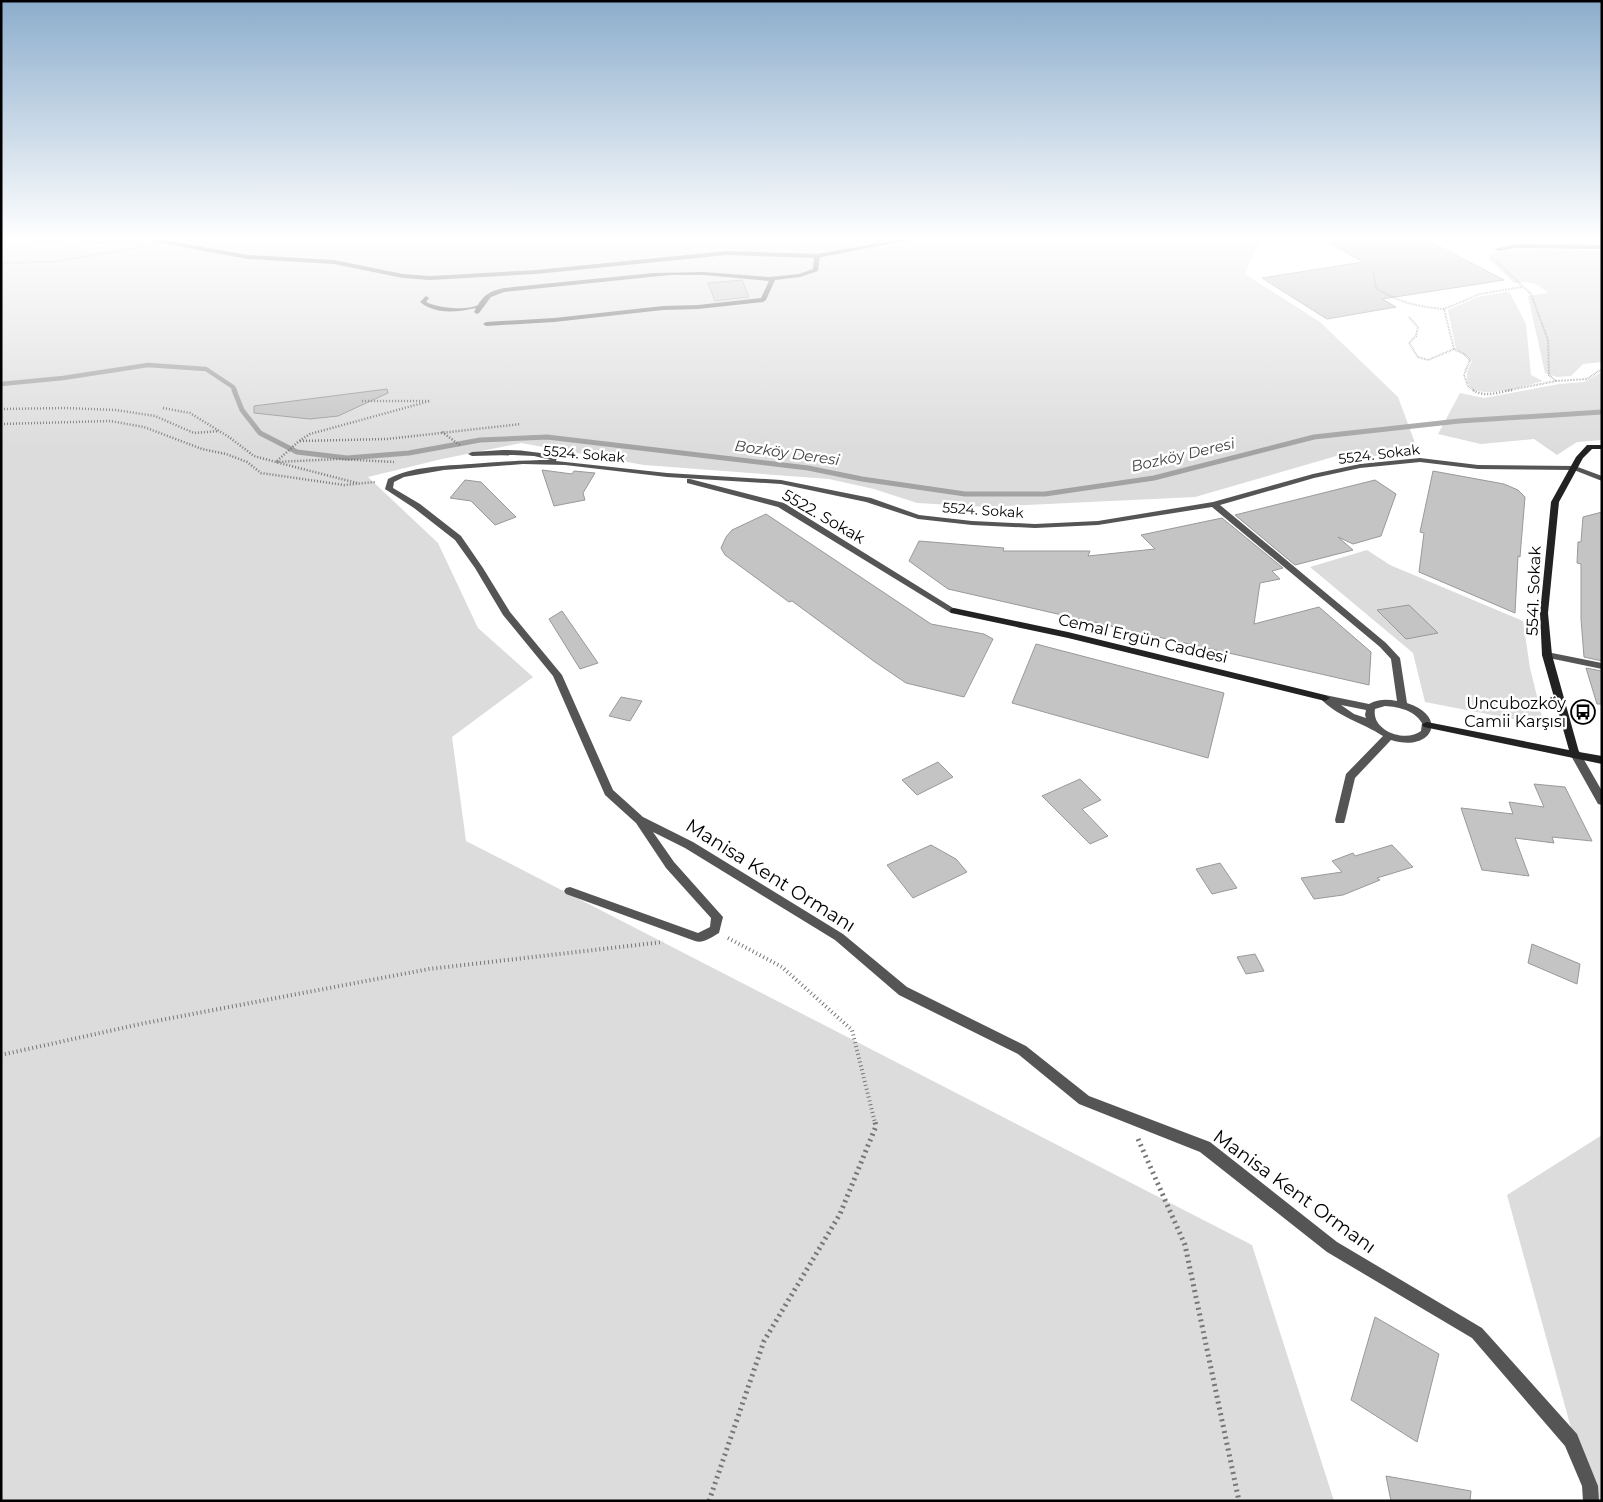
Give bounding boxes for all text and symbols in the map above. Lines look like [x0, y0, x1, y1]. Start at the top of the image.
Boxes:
water label: Bozköy Deresi [1129, 433, 1237, 476]
water label: Bozköy Deresi [733, 436, 842, 469]
street label: 5524. Sokak [1337, 440, 1421, 468]
street label: 5524. Sokak [542, 441, 626, 467]
street label: 5522. Sokak [779, 485, 869, 548]
street label: 5524. Sokak [942, 498, 1025, 522]
street label: 5541. Sokak [1522, 545, 1545, 636]
street label: Cemal Ergün Caddesi [1056, 610, 1229, 667]
place label: Uncubozköy Camii Karşısı [1464, 694, 1566, 731]
bus stop icon: Uncubozköy Camii Karşısı [1570, 699, 1596, 725]
street label: Manisa Kent Ormanı [682, 814, 860, 937]
street label: Manisa Kent Ormanı [1209, 1125, 1381, 1258]

